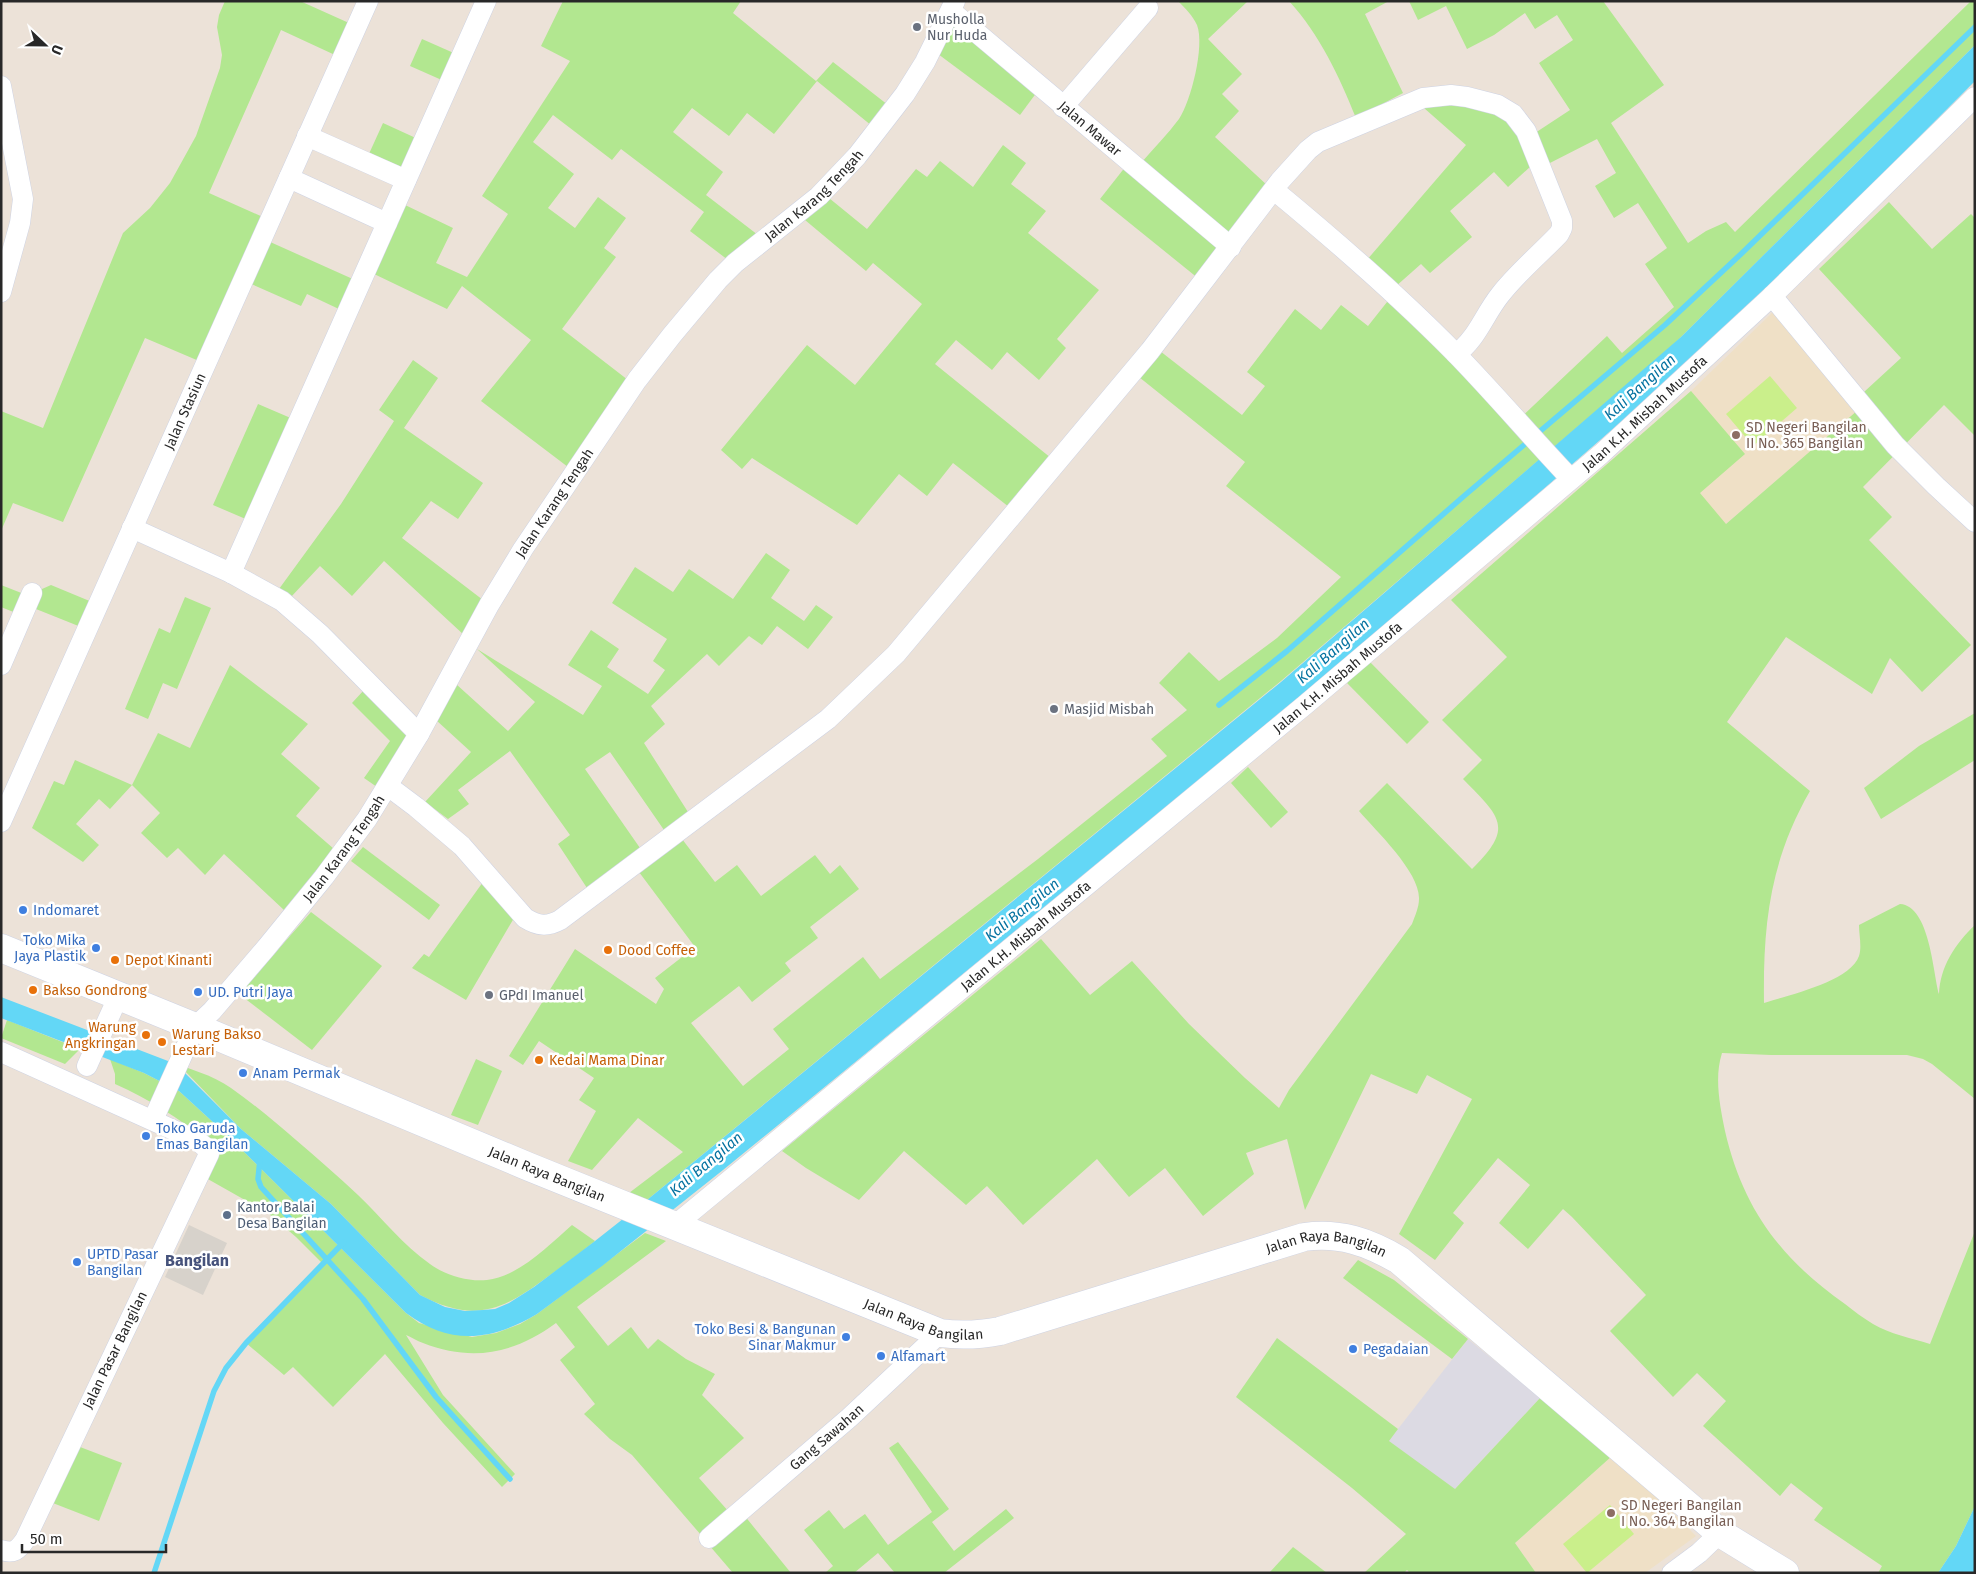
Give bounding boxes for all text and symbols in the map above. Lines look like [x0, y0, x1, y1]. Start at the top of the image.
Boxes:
place label: Musholla Nur Huda [927, 11, 987, 44]
north arrow [20, 20, 70, 70]
marker: Musholla Nur Huda [911, 21, 923, 33]
text: U [47, 42, 66, 57]
street label: Jalan Mawar [1055, 97, 1125, 160]
street label: Jalan Karang Tengah [761, 146, 867, 245]
water label: Kali Bangilan [1601, 350, 1679, 424]
street label: Jalan K.H. Misbah Mustofa [1579, 352, 1711, 475]
street label: Jalan Stasiun [160, 370, 209, 452]
place label: SD Negeri Bangilan II No. 365 Bangilan [1746, 419, 1867, 452]
marker: SD Negeri Bangilan II No. 365 Bangilan [1730, 429, 1742, 441]
street label: Jalan Karang Tengah [511, 445, 597, 560]
water label: Kali Bangilan [1293, 615, 1373, 687]
street label: Jalan K.H. Misbah Mustofa [1270, 618, 1405, 736]
place label: Masjid Misbah [1064, 701, 1154, 718]
marker: Masjid Misbah [1048, 703, 1060, 715]
street label: Jalan Karang Tengah [299, 792, 388, 905]
water label: Kali Bangilan [981, 875, 1063, 945]
street label: Jalan K.H. Misbah Mustofa [957, 877, 1094, 994]
place label: Indomaret [33, 902, 100, 919]
marker: Indomaret [17, 904, 29, 916]
place label: Toko Mika Jaya Plastik [14, 932, 87, 965]
marker: Toko Mika Jaya Plastik [90, 942, 102, 954]
place label: Dood Coffee [618, 942, 696, 959]
marker: Dood Coffee [602, 944, 614, 956]
place label: Depot Kinanti [125, 952, 212, 969]
marker: Depot Kinanti [109, 954, 121, 966]
place label: Bakso Gondrong [43, 982, 148, 999]
marker: Bakso Gondrong [27, 984, 39, 996]
place label: UD. Putri Jaya [208, 984, 293, 1001]
marker: UD. Putri Jaya [192, 986, 204, 998]
place label: GPdI Imanuel [499, 987, 584, 1004]
marker: GPdI Imanuel [483, 989, 495, 1001]
place label: Warung Angkringan [65, 1019, 137, 1052]
place label: Warung Bakso Lestari [172, 1026, 261, 1059]
marker: Warung Angkringan [140, 1029, 152, 1041]
marker: Warung Bakso Lestari [156, 1036, 168, 1048]
place label: Kedai Mama Dinar [549, 1052, 665, 1069]
marker: Kedai Mama Dinar [533, 1054, 545, 1066]
place label: Anam Permak [253, 1065, 341, 1082]
marker: Anam Permak [237, 1067, 249, 1079]
place label: Toko Garuda Emas Bangilan [156, 1120, 248, 1153]
water label: Kali Bangilan [666, 1128, 746, 1200]
marker: Toko Garuda Emas Bangilan [140, 1130, 152, 1142]
street label: Jalan Raya Bangilan [486, 1142, 608, 1205]
place label: Kantor Balai Desa Bangilan [237, 1199, 327, 1232]
marker: Kantor Balai Desa Bangilan [221, 1209, 233, 1221]
street label: Jalan Raya Bangilan [1264, 1227, 1390, 1260]
place label: UPTD Pasar Bangilan [87, 1246, 159, 1279]
district label: Bangilan [165, 1251, 229, 1270]
marker: UPTD Pasar Bangilan [71, 1256, 83, 1268]
street label: Jalan Pasar Bangilan [79, 1288, 151, 1412]
street label: Jalan Raya Bangilan [862, 1295, 984, 1343]
place label: Toko Besi & Bangunan Sinar Makmur [695, 1321, 837, 1354]
marker: Toko Besi & Bangunan Sinar Makmur [840, 1331, 852, 1343]
place label: Pegadaian [1363, 1341, 1429, 1358]
marker: Pegadaian [1347, 1343, 1359, 1355]
place label: Alfamart [891, 1348, 946, 1365]
marker: Alfamart [875, 1350, 887, 1362]
street label: Gang Sawahan [786, 1400, 867, 1474]
place label: SD Negeri Bangilan I No. 364 Bangilan [1621, 1497, 1742, 1530]
marker: SD Negeri Bangilan I No. 364 Bangilan [1605, 1507, 1617, 1519]
scale bar [22, 1522, 166, 1554]
text: 50 m [30, 1530, 63, 1548]

